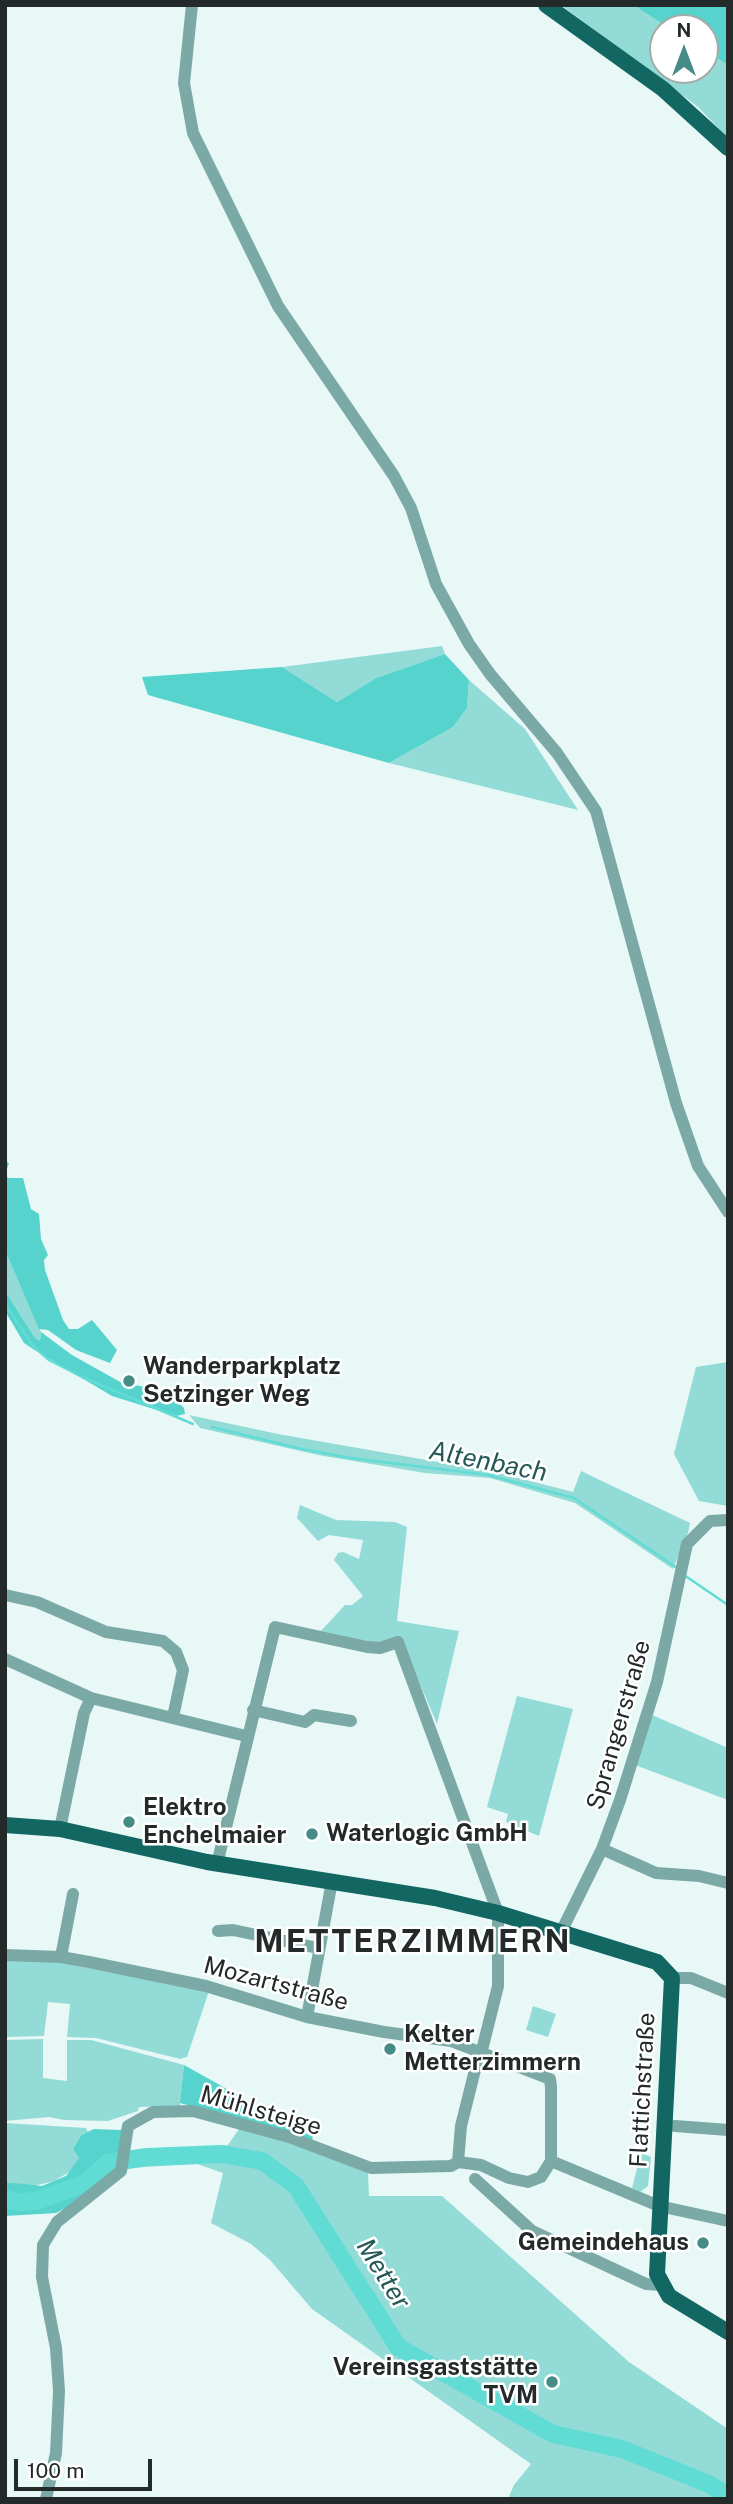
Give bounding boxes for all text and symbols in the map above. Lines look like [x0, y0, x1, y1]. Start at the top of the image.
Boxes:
north arrow [649, 14, 719, 84]
text: N [677, 19, 691, 41]
place label: Wanderparkplatz Setzinger Weg [143, 1353, 340, 1409]
marker: Wanderparkplatz Setzinger Weg [121, 1373, 137, 1389]
water label: Altenbach [426, 1435, 550, 1489]
street label: Sprangerstraße [581, 1637, 657, 1813]
place label: Elektro Enchelmaier [143, 1794, 286, 1850]
marker: Elektro Enchelmaier [121, 1814, 137, 1830]
place label: Waterlogic GmbH [326, 1820, 528, 1848]
marker: Waterlogic GmbH [304, 1826, 320, 1842]
district label: METTERZIMMERN [256, 1923, 570, 1961]
street label: Mozartstraße [200, 1951, 352, 2017]
street label: Flattichstraße [625, 2012, 661, 2168]
place label: Kelter Metterzimmern [404, 2021, 581, 2077]
marker: Kelter Metterzimmern [382, 2041, 398, 2057]
street label: Mühlsteige [197, 2080, 325, 2142]
place label: Gemeindehaus [518, 2229, 689, 2257]
water label: Metter [349, 2233, 417, 2315]
marker: Gemeindehaus [695, 2235, 711, 2251]
place label: Vereinsgaststätte TVM [333, 2354, 538, 2410]
marker: Vereinsgaststätte TVM [544, 2374, 560, 2390]
scale bar [18, 2444, 156, 2488]
text: 100 m [27, 2458, 84, 2483]

